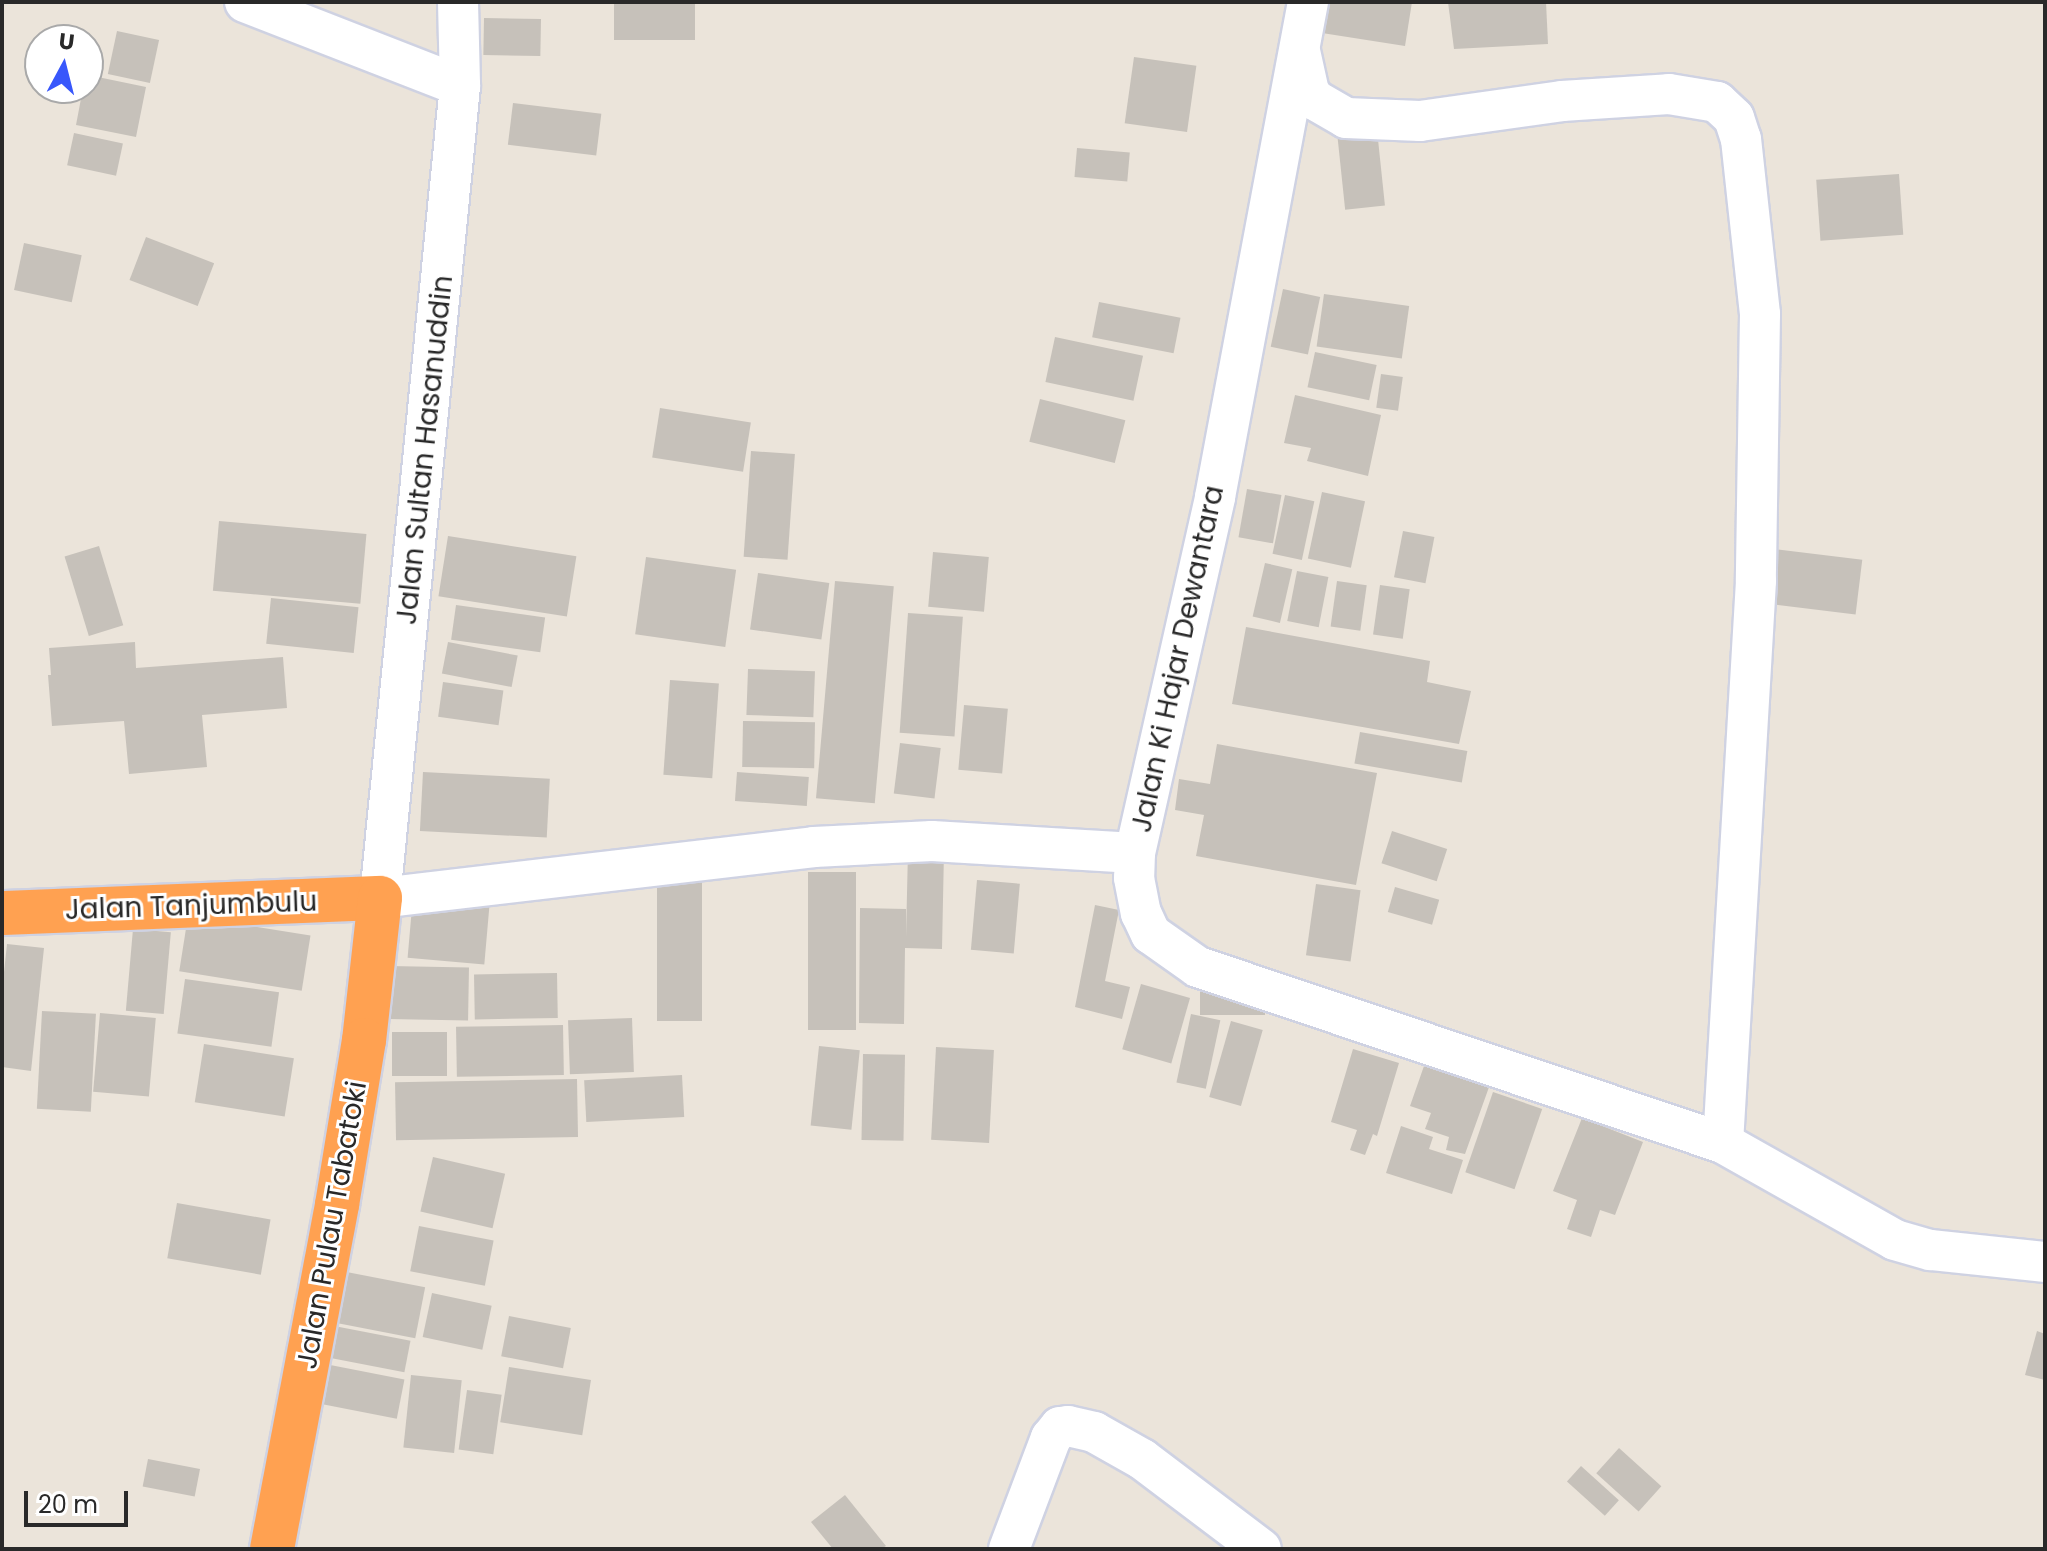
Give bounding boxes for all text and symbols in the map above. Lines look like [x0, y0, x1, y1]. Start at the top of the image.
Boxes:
north arrow [24, 24, 104, 104]
text: U [57, 25, 76, 58]
street label: Jalan Sultan Hasanuddin [390, 274, 460, 626]
street label: Jalan Ki Hajar Dewantara [1125, 483, 1231, 835]
street label: Jalan Tanjumbulu [64, 885, 318, 927]
street label: Jalan Pulau Tabatoki [290, 1078, 374, 1372]
scale bar [28, 1475, 132, 1525]
text: 20 m [38, 1488, 98, 1521]

